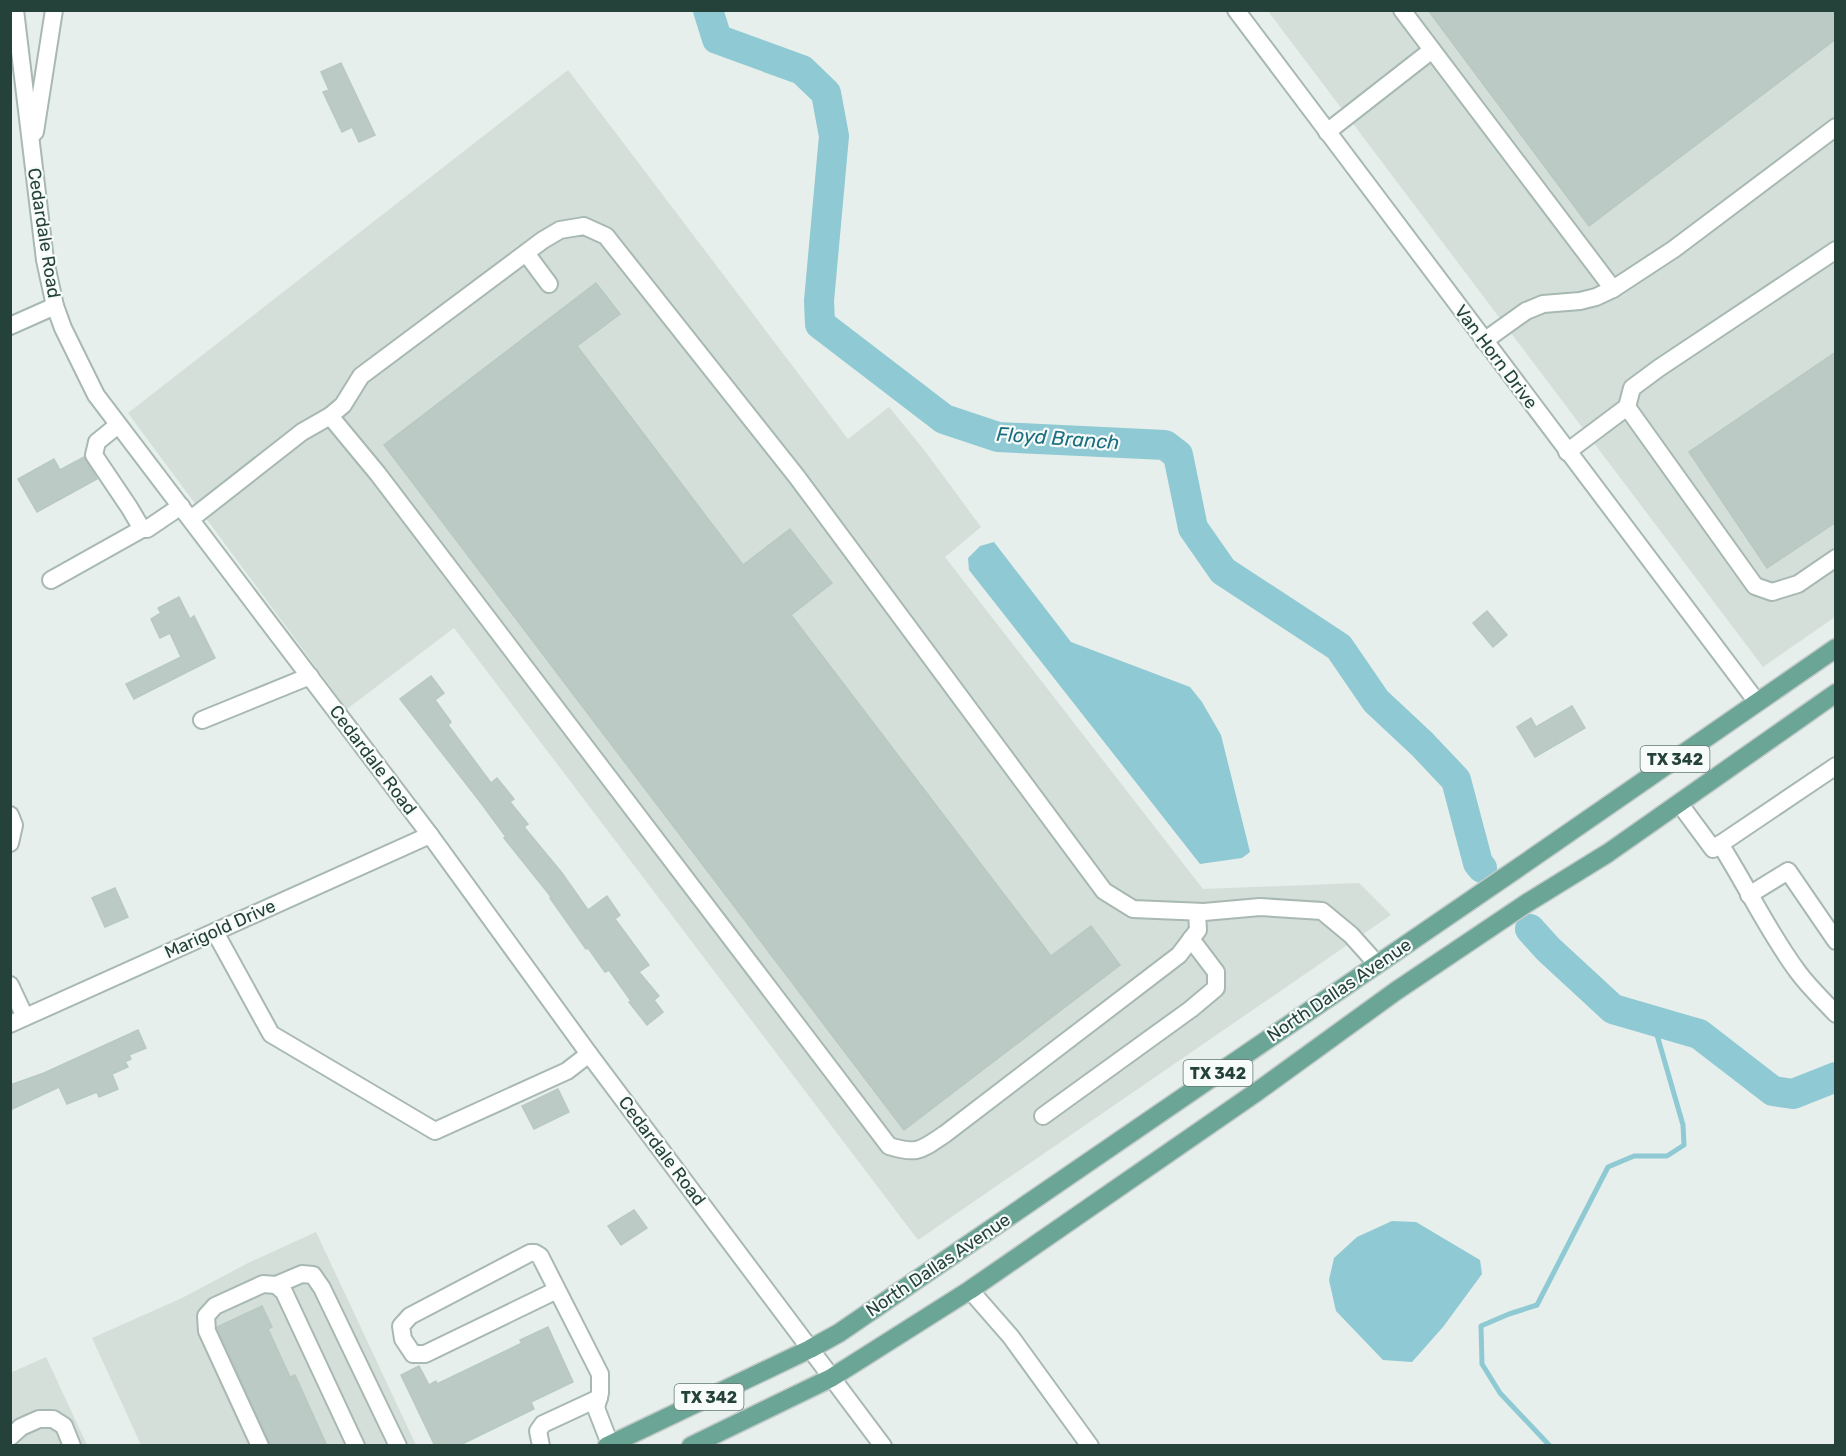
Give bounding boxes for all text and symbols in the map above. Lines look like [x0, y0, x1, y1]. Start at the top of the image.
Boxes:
street label: Cedardale Road [23, 166, 65, 300]
street label: Van Horn Drive [1450, 301, 1542, 413]
water label: Floyd Branch [996, 422, 1120, 454]
street label: Cedardale Road [325, 701, 421, 819]
road number: TX 342 [1640, 746, 1710, 772]
street label: Marigold Drive [161, 895, 279, 963]
street label: North Dallas Avenue [1263, 934, 1415, 1046]
road number: TX 342 [1184, 1060, 1252, 1086]
street label: Cedardale Road [614, 1092, 710, 1210]
street label: North Dallas Avenue [862, 1209, 1014, 1321]
road number: TX 342 [674, 1384, 744, 1410]

